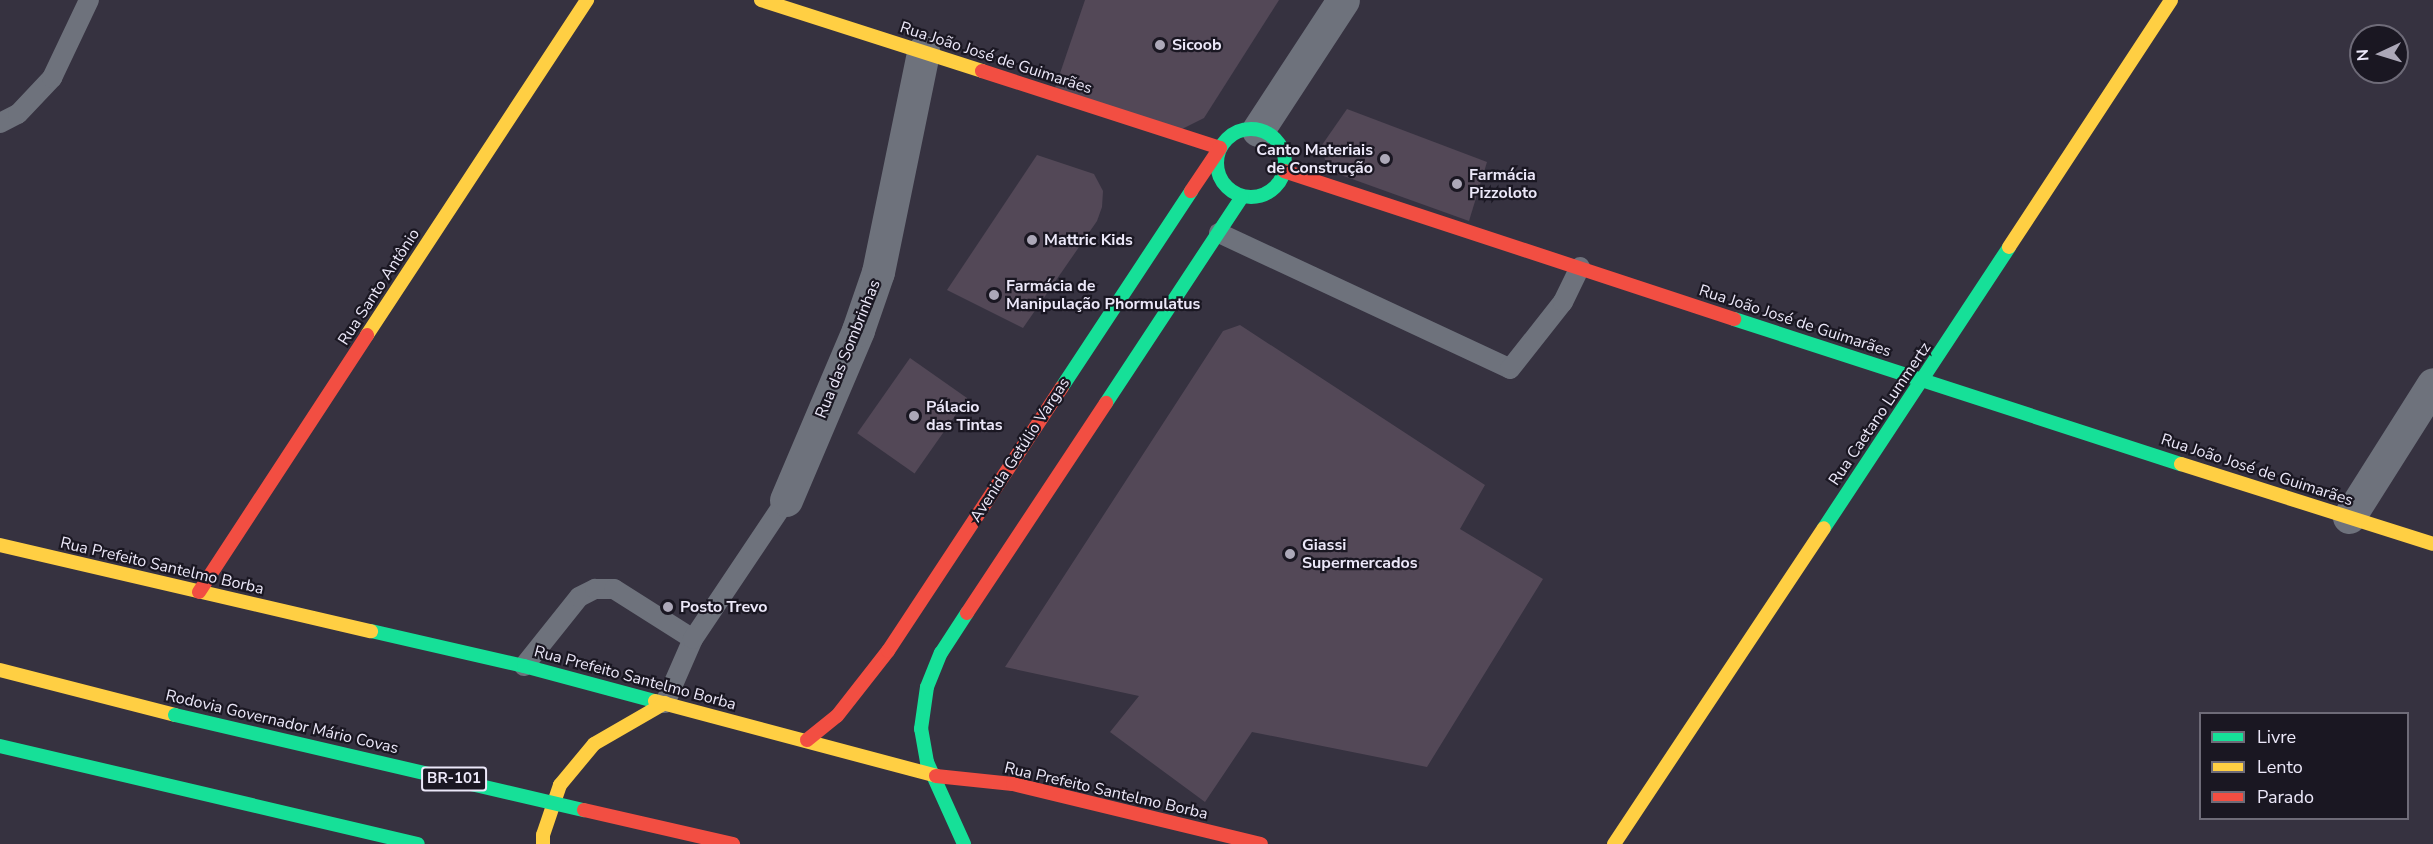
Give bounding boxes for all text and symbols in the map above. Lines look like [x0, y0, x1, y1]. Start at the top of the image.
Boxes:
street label: Rua João José de Guimarães [897, 18, 1095, 98]
north arrow [2349, 24, 2409, 84]
place label: Sicoob [1172, 35, 1222, 55]
marker: Sicoob [1153, 38, 1167, 52]
text: N [2352, 48, 2374, 62]
place label: Canto Materiais de Construção [1256, 140, 1373, 178]
marker: Canto Materiais de Construção [1378, 152, 1392, 166]
place label: Farmácia Pizzoloto [1469, 165, 1537, 203]
marker: Farmácia Pizzoloto [1450, 177, 1464, 191]
street label: Rua Santo Antônio [334, 225, 424, 349]
place label: Mattric Kids [1044, 230, 1133, 250]
marker: Mattric Kids [1025, 233, 1039, 247]
place label: Farmácia de Manipulação Phormulatus [1006, 276, 1200, 314]
street label: Rua das Sombrinhas [811, 277, 885, 421]
street label: Rua João José de Guimarães [1696, 281, 1894, 361]
marker: Farmácia de Manipulação Phormulatus [987, 288, 1001, 302]
street label: Rua Caetano Lummertz [1825, 339, 1935, 489]
street label: Avenida Getúlio Vargas [966, 374, 1074, 526]
place label: Pálacio das Tintas [926, 397, 1003, 435]
marker: Pálacio das Tintas [907, 409, 921, 423]
street label: Rua João José de Guimarães [2158, 430, 2356, 510]
street label: Rua Prefeito Santelmo Borba [58, 533, 266, 599]
place label: Giassi Supermercados [1302, 535, 1418, 573]
marker: Giassi Supermercados [1283, 547, 1297, 561]
place label: Posto Trevo [680, 597, 767, 617]
marker: Posto Trevo [661, 600, 675, 614]
street label: Rua Prefeito Santelmo Borba [532, 642, 738, 714]
street label: Rodovia Governador Mário Covas [164, 686, 400, 758]
legend [2199, 712, 2409, 820]
text: Livre [2257, 725, 2296, 749]
text: Lento [2257, 755, 2303, 779]
street label: Rua Prefeito Santelmo Borba [1002, 758, 1210, 824]
road number: BR-101 [421, 767, 487, 791]
text: Parado [2257, 785, 2314, 809]

